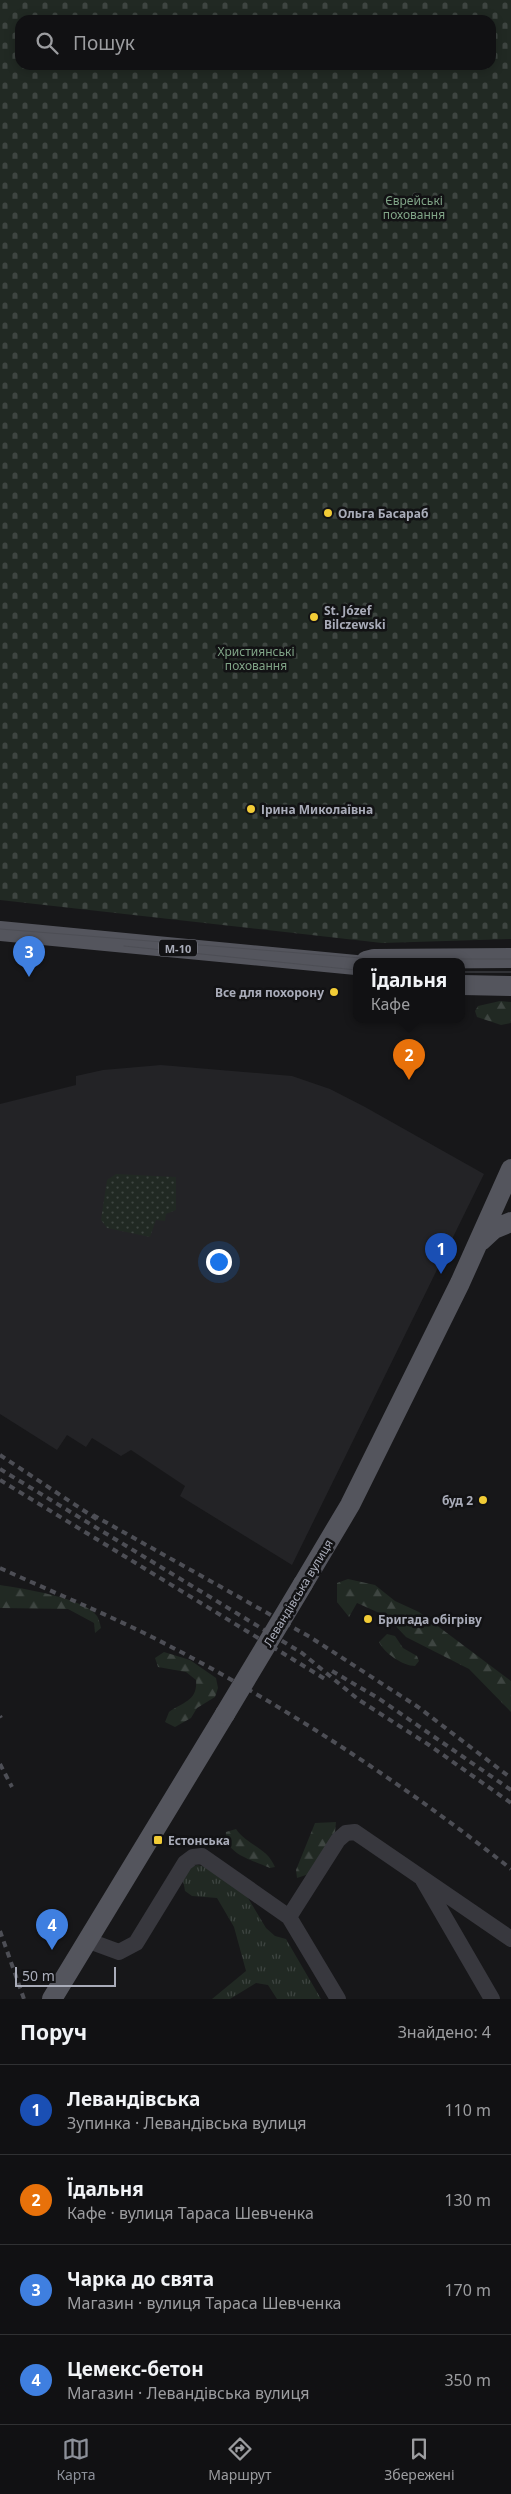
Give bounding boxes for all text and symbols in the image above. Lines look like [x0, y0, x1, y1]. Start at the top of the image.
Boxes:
search box [15, 15, 496, 70]
icon: search [33, 29, 61, 57]
text: Пошук [73, 30, 135, 56]
park label: Єврейські поховання [383, 192, 445, 223]
place label: Ольга Басараб [338, 505, 428, 522]
marker: Ольга Басараб [322, 507, 334, 519]
place label: St. Józef Bilczewski [324, 602, 386, 633]
marker: St. Józef Bilczewski [308, 611, 320, 623]
park label: Християнські поховання [218, 643, 294, 674]
place label: Ірина Миколаївна [261, 801, 373, 818]
marker: Ірина Миколаївна [245, 803, 257, 815]
pin: 3 [13, 936, 45, 977]
road number: М-10 [159, 940, 197, 956]
popup [353, 958, 465, 1023]
text: Їдальня [371, 967, 447, 993]
place label: Все для похорону [215, 984, 324, 1001]
marker: Все для похорону [328, 986, 340, 998]
text: Кафе [371, 993, 410, 1015]
pin: 2 [393, 1039, 425, 1080]
pin: 1 [425, 1233, 457, 1274]
your location [206, 1249, 232, 1275]
place label: буд 2 [442, 1492, 473, 1509]
marker: буд 2 [477, 1494, 489, 1506]
street label: Левандівська вулиця [259, 1536, 337, 1650]
place label: Бригада обігріву [378, 1611, 482, 1628]
marker: Бригада обігріву [362, 1613, 374, 1625]
place label: Естонська [168, 1832, 230, 1849]
marker: Естонська [152, 1834, 164, 1846]
pin: 4 [36, 1909, 68, 1950]
scale bar [15, 1964, 116, 1987]
text: 50 m [22, 1966, 55, 1985]
text: Поруч [20, 2018, 87, 2046]
text: Знайдено: 4 [398, 2021, 491, 2043]
text: Левандівська [67, 2086, 200, 2112]
text: 1 [31, 2099, 41, 2121]
text: 110 m [444, 2099, 491, 2121]
text: Зупинка · Левандівська вулиця [67, 2112, 307, 2134]
text: Їдальня [67, 2176, 144, 2202]
text: 2 [31, 2189, 41, 2211]
text: 130 m [444, 2189, 491, 2211]
text: Кафе · вулиця Тараса Шевченка [67, 2202, 314, 2224]
text: Чарка до свята [67, 2266, 214, 2292]
text: 3 [31, 2279, 41, 2301]
text: 170 m [444, 2279, 491, 2301]
text: Магазин · вулиця Тараса Шевченка [67, 2292, 341, 2314]
text: Цемекс-бетон [67, 2356, 204, 2382]
text: 4 [31, 2369, 41, 2391]
text: 350 m [444, 2369, 491, 2391]
text: Магазин · Левандівська вулиця [67, 2382, 309, 2404]
tab: Карта [56, 2435, 95, 2484]
tab: Маршрут [208, 2435, 271, 2484]
tab: Збережені [384, 2435, 455, 2484]

